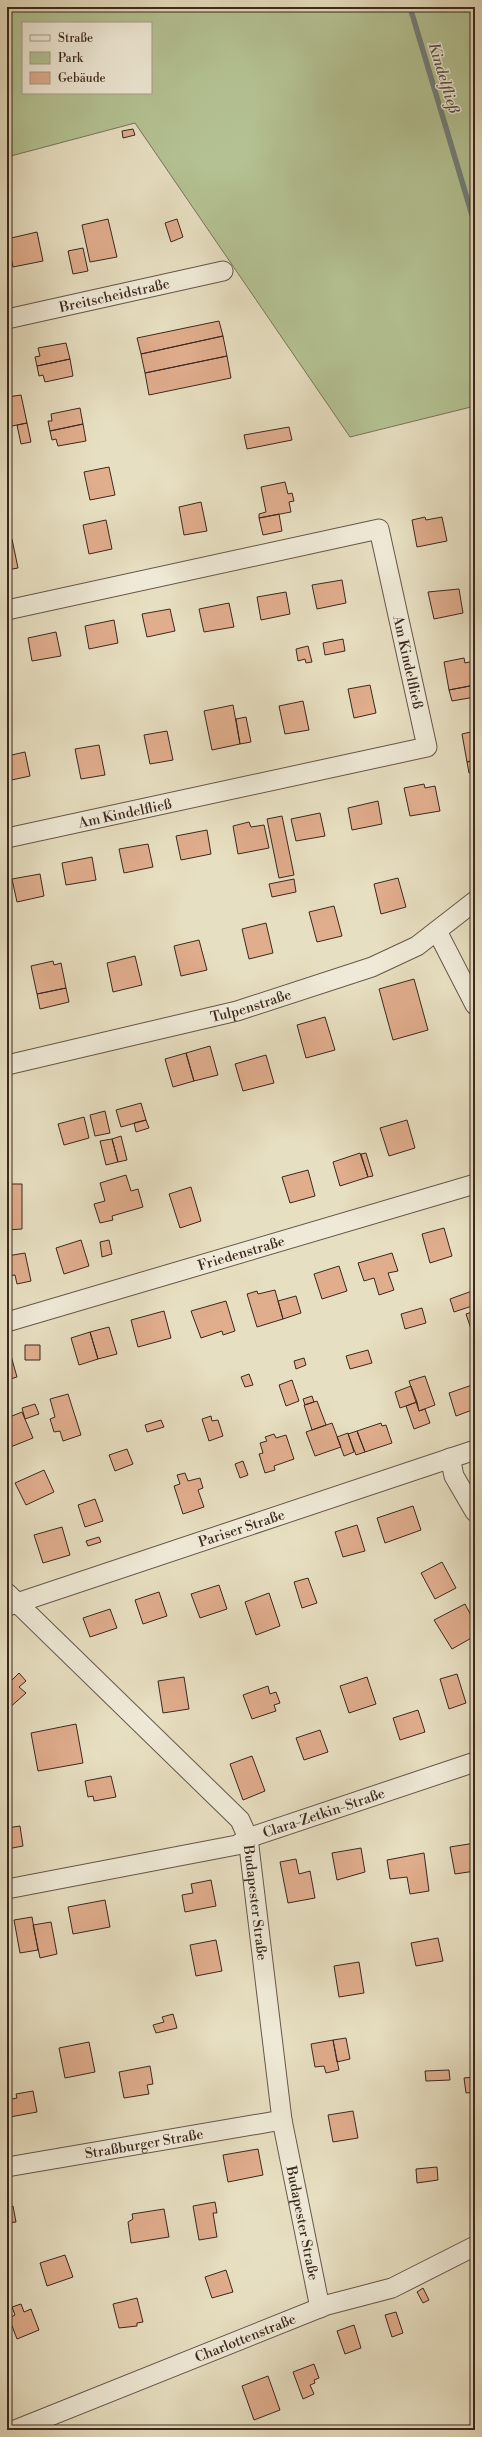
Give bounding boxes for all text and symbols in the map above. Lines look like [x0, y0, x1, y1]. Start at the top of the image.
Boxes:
legend [22, 22, 152, 94]
text: Straße [58, 31, 93, 46]
water label: Kindelfließ [424, 40, 464, 117]
text: Park [58, 51, 84, 66]
text: Gebäude [58, 71, 106, 86]
street label: Breitscheidstraße [57, 275, 172, 317]
street label: Am Kindelfließ [388, 613, 426, 711]
street label: Am Kindelfließ [76, 795, 174, 833]
street label: Tulpenstraße [209, 986, 294, 1027]
street label: Friedenstraße [196, 1233, 287, 1275]
street label: Pariser Straße [196, 1506, 287, 1552]
street label: Clara-Zetkin-Straße [261, 1785, 387, 1842]
street label: Budapester Straße [239, 1843, 271, 1961]
street label: Straßburger Straße [84, 2126, 205, 2164]
street label: Budapester Straße [281, 2163, 322, 2282]
street label: Charlottenstraße [192, 2310, 299, 2367]

